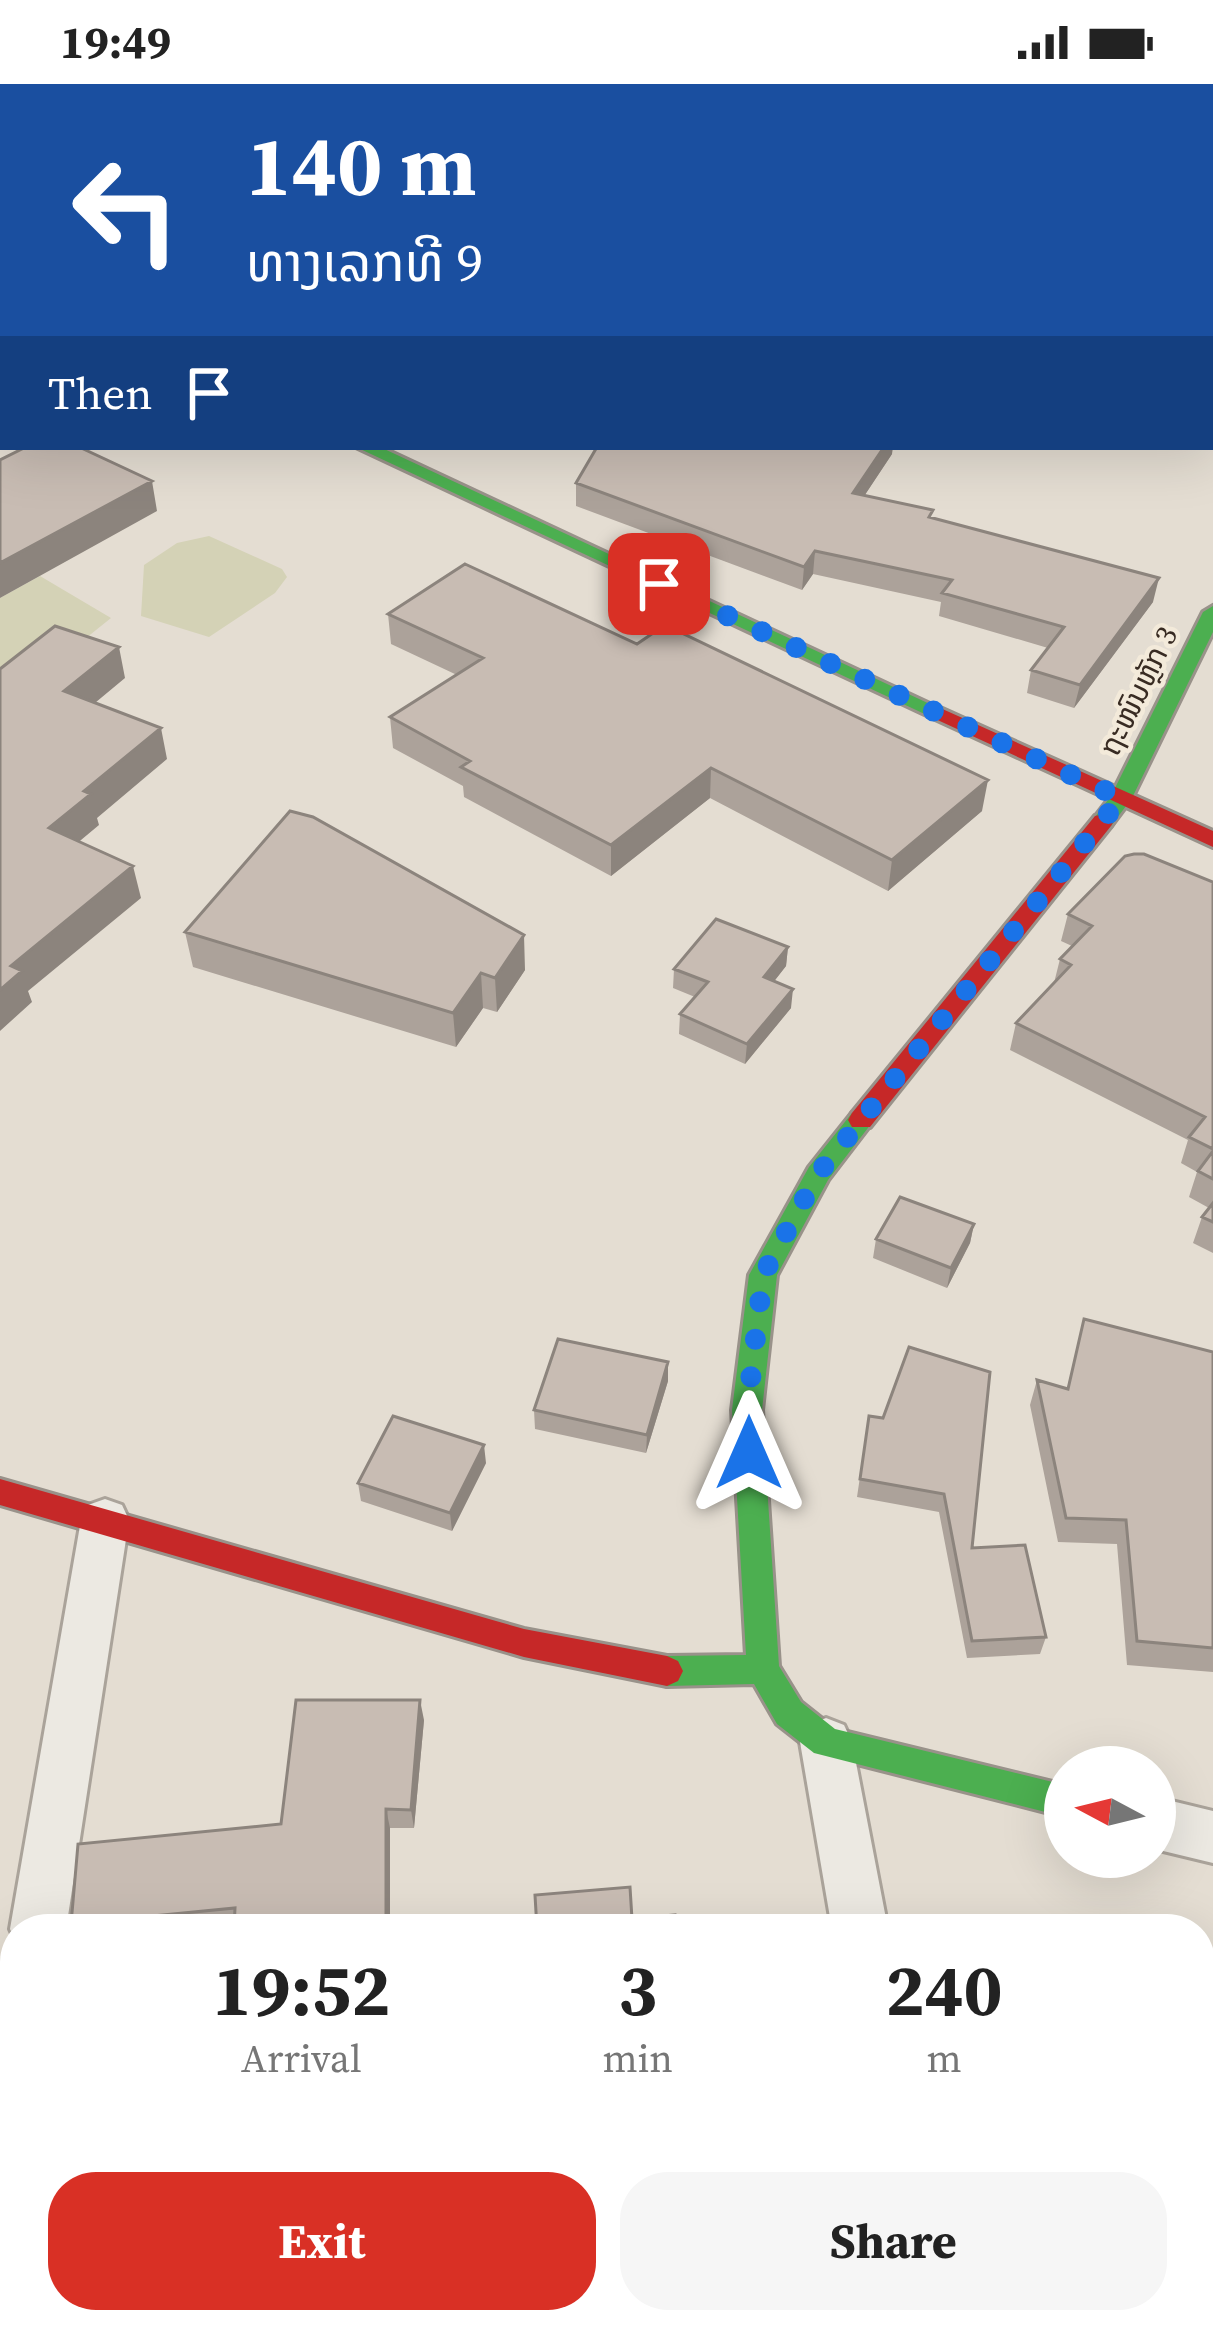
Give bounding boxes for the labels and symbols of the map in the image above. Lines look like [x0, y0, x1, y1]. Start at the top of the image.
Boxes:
pin [608, 533, 710, 635]
street label: ຖະໜົນຫຼັກ 3 [1089, 619, 1187, 763]
position arrow [686, 1390, 812, 1516]
north arrow [1044, 1746, 1176, 1878]

